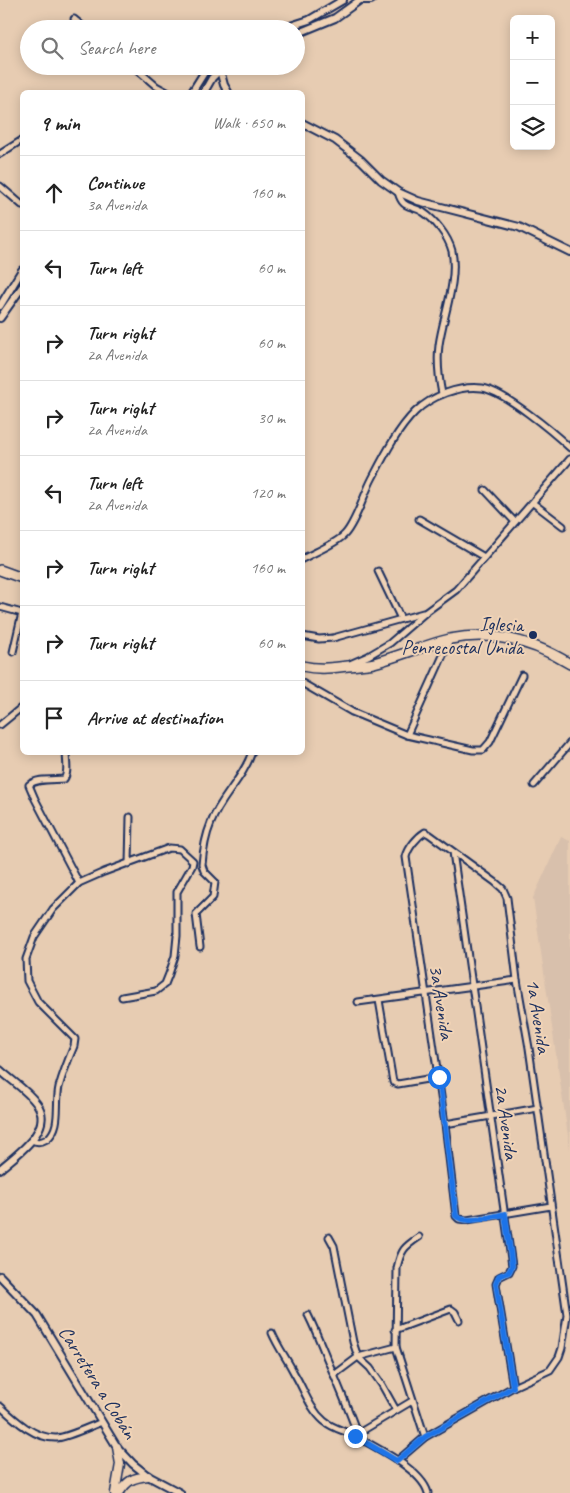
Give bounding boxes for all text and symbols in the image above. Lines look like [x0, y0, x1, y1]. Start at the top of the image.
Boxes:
map controls [510, 15, 555, 150]
button: + [510, 15, 555, 60]
search box [20, 20, 305, 75]
icon: search [38, 34, 66, 62]
text: Search here [78, 36, 155, 60]
button: − [510, 60, 555, 105]
button: layers [510, 105, 555, 150]
text: 9 min [40, 110, 80, 136]
text: Walk · 650 m [213, 113, 285, 133]
text: Continue [87, 171, 144, 195]
icon: ahead [40, 179, 68, 207]
text: 160 m [251, 183, 285, 203]
text: 3a Avenida [87, 195, 147, 215]
icon: left [40, 254, 68, 282]
text: Turn left [87, 256, 142, 280]
text: 60 m [258, 258, 285, 278]
text: Turn right [87, 321, 154, 345]
icon: right [40, 329, 68, 357]
text: 60 m [258, 333, 285, 353]
text: 2a Avenida [87, 345, 147, 365]
text: Turn right [87, 396, 154, 420]
icon: right [40, 404, 68, 432]
text: 30 m [258, 408, 285, 428]
text: 2a Avenida [87, 420, 147, 440]
text: Turn left [87, 471, 142, 495]
icon: left [40, 479, 68, 507]
text: 120 m [251, 483, 285, 503]
text: 2a Avenida [87, 495, 147, 515]
icon: right [40, 554, 68, 582]
text: Turn right [87, 556, 154, 580]
text: 160 m [251, 558, 285, 578]
place label: Iglesia Penrecostal Unida [402, 612, 525, 660]
icon: right [40, 629, 68, 657]
marker: Iglesia Penrecostal Unida [527, 629, 539, 641]
text: Turn right [87, 631, 154, 655]
text: 60 m [258, 633, 285, 653]
icon: arrive [40, 704, 68, 732]
text: Arrive at destination [87, 706, 223, 730]
street label: 3a Avenida [423, 963, 460, 1042]
street label: 1a Avenida [520, 977, 557, 1056]
route start [428, 1066, 451, 1089]
street label: 2a Avenida [489, 1083, 524, 1162]
street label: Carretera a Cobán [53, 1321, 143, 1444]
route end [344, 1425, 367, 1448]

